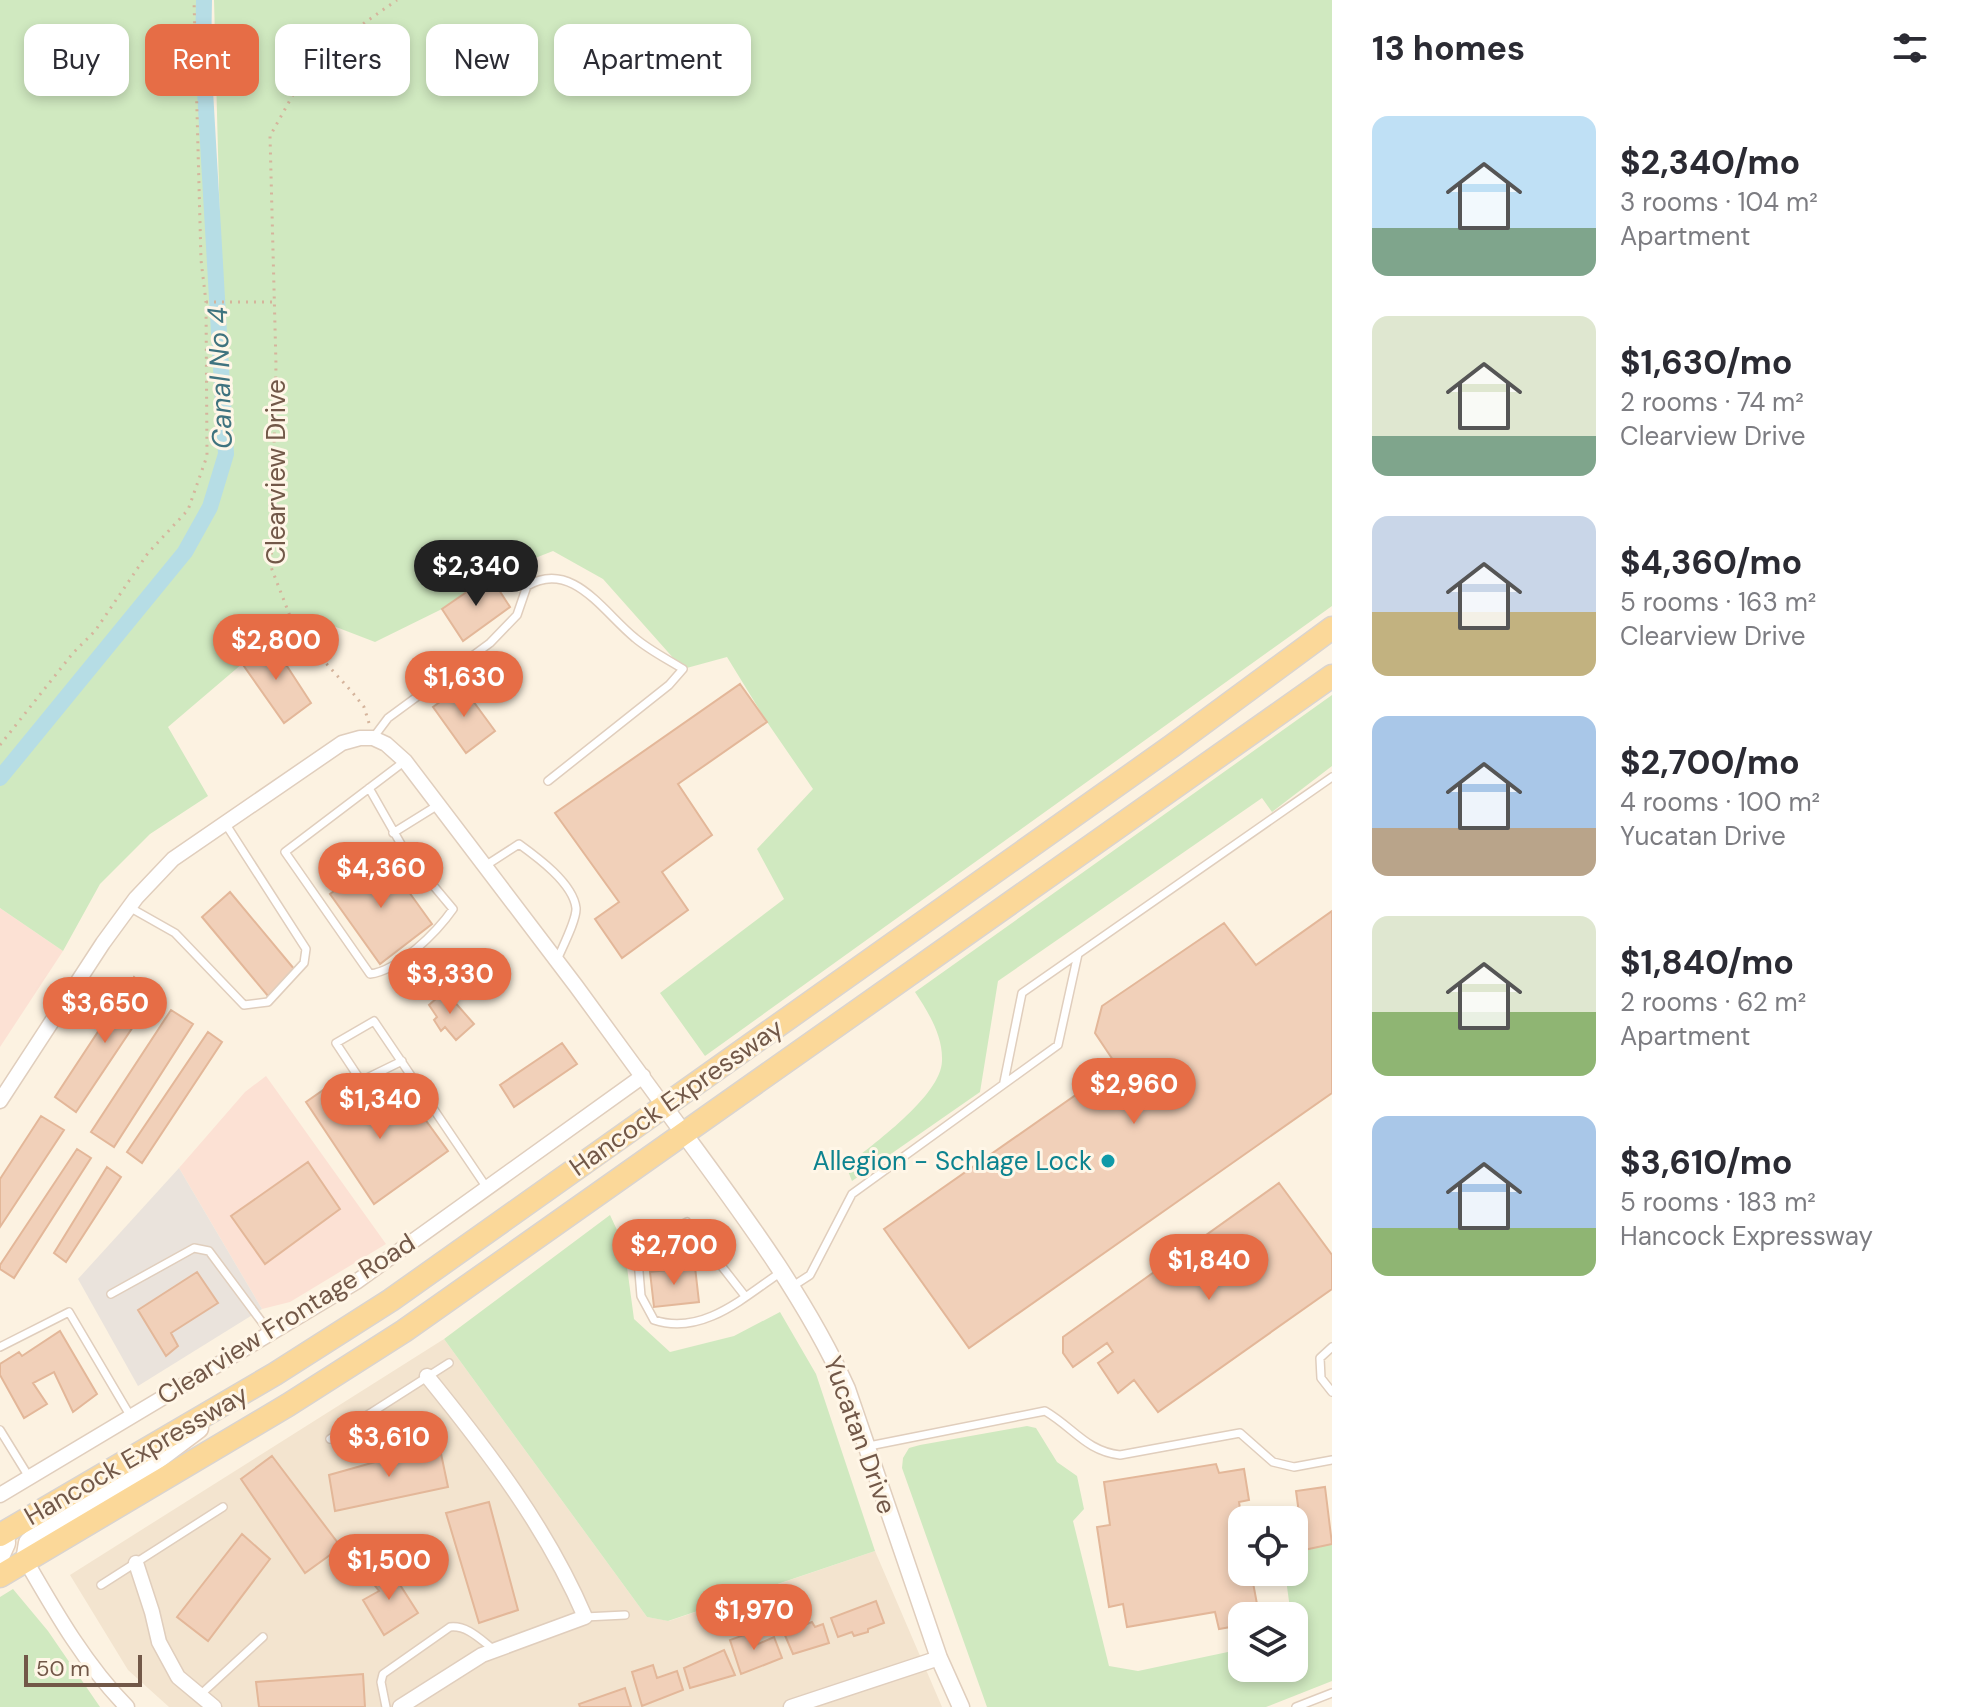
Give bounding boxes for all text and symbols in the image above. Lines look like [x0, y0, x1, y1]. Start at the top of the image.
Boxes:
chip: Buy [24, 24, 129, 96]
chip: Rent [145, 24, 259, 96]
chip: Filters [275, 24, 410, 96]
chip: New [426, 24, 538, 96]
chip: Apartment [554, 24, 751, 96]
text: 13 homes [1372, 26, 1525, 71]
icon: filters [1888, 26, 1932, 70]
text: $2,340/mo [1620, 140, 1800, 185]
icon: home [1436, 148, 1532, 244]
text: 3 rooms · 104 m² [1620, 185, 1818, 219]
text: Apartment [1620, 219, 1751, 253]
water label: Canal No 4 [199, 306, 241, 450]
text: $1,630/mo [1620, 340, 1793, 385]
icon: home [1436, 348, 1532, 444]
street label: Clearview Drive [259, 379, 293, 565]
text: 2 rooms · 74 m² [1620, 385, 1804, 419]
text: Clearview Drive [1620, 419, 1805, 453]
pin: $2,340 [411, 540, 541, 608]
text: $4,360/mo [1620, 540, 1802, 585]
icon: home [1436, 548, 1532, 644]
text: $2,340 [432, 549, 520, 583]
text: 5 rooms · 163 m² [1620, 585, 1816, 619]
pin: $2,800 [211, 614, 341, 682]
text: Clearview Drive [1620, 619, 1805, 653]
text: $2,800 [231, 623, 321, 657]
pin: $1,630 [399, 651, 529, 719]
text: $1,630 [423, 660, 505, 694]
text: $2,700/mo [1620, 740, 1800, 785]
icon: home [1436, 748, 1532, 844]
text: 4 rooms · 100 m² [1620, 785, 1820, 819]
text: Yucatan Drive [1620, 819, 1786, 853]
pin: $4,360 [316, 842, 446, 910]
text: $4,360 [336, 851, 426, 885]
text: $1,840/mo [1620, 940, 1794, 985]
pin: $3,330 [385, 948, 515, 1016]
icon: home [1436, 948, 1532, 1044]
text: $3,330 [406, 957, 494, 991]
pin: $3,650 [40, 977, 170, 1045]
text: 2 rooms · 62 m² [1620, 985, 1806, 1019]
text: $3,650 [61, 986, 149, 1020]
street label: Hancock Expressway [563, 1011, 789, 1183]
text: Apartment [1620, 1019, 1751, 1053]
pin: $2,960 [1069, 1058, 1199, 1126]
text: $2,960 [1090, 1067, 1178, 1101]
pin: $1,340 [315, 1073, 445, 1141]
text: $1,340 [339, 1082, 421, 1116]
text: $3,610/mo [1620, 1140, 1793, 1185]
place label: Allegion - Schlage Lock [812, 1144, 1092, 1178]
icon: home [1436, 1148, 1532, 1244]
marker: Allegion - Schlage Lock [1099, 1152, 1117, 1170]
text: 5 rooms · 183 m² [1620, 1185, 1816, 1219]
pin: $2,700 [609, 1219, 739, 1287]
text: Hancock Expressway [1620, 1219, 1873, 1253]
street label: Clearview Frontage Road [151, 1226, 421, 1412]
text: $2,700 [630, 1228, 718, 1262]
pin: $1,840 [1144, 1234, 1274, 1302]
text: $1,840 [1167, 1243, 1251, 1277]
street label: Yucatan Drive [816, 1351, 904, 1519]
street label: Hancock Expressway [18, 1377, 254, 1533]
pin: $3,610 [324, 1411, 454, 1479]
text: $3,610 [348, 1420, 430, 1454]
map controls [1228, 1506, 1308, 1682]
button: locate [1228, 1506, 1308, 1586]
pin: $1,500 [324, 1534, 454, 1602]
text: $1,500 [347, 1543, 431, 1577]
pin: $1,970 [689, 1584, 819, 1652]
text: $1,970 [714, 1593, 794, 1627]
button: layers [1228, 1602, 1308, 1682]
scale bar [24, 1651, 142, 1687]
text: 50 m [36, 1654, 90, 1683]

